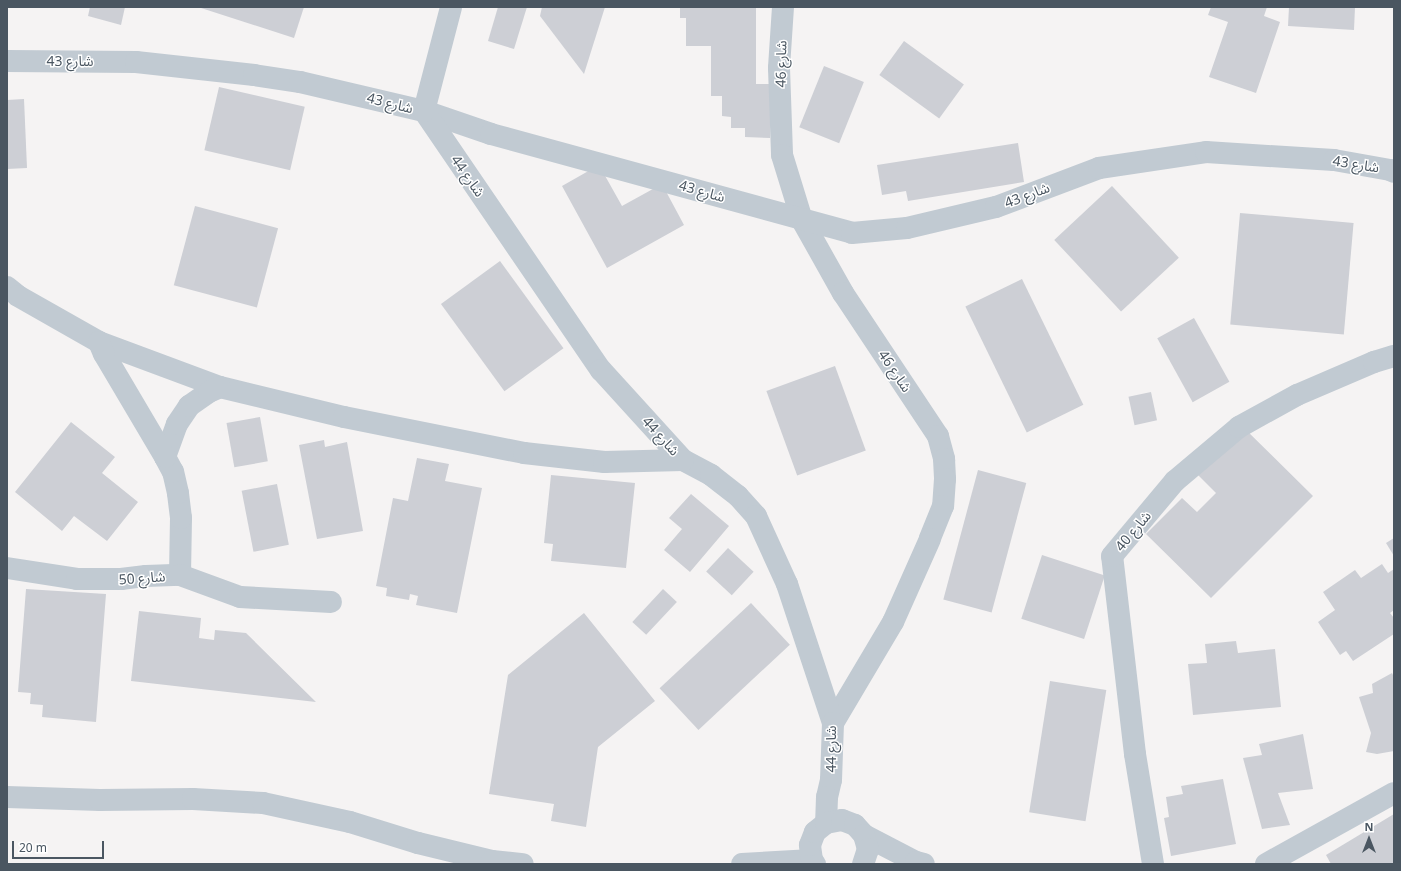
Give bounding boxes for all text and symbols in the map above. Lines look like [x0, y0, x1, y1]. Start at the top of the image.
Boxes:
street label: شارع 46 [772, 40, 790, 88]
street label: شارع 43 [47, 53, 93, 69]
street label: شارع 43 [365, 89, 415, 117]
street label: شارع 44 [448, 152, 488, 200]
street label: شارع 43 [1332, 152, 1380, 176]
street label: شارع 43 [677, 176, 727, 206]
street label: شارع 43 [1002, 179, 1052, 211]
street label: شارع 46 [875, 347, 915, 395]
street label: شارع 44 [639, 413, 683, 459]
street label: شارع 40 [1111, 508, 1155, 554]
street label: شارع 50 [118, 568, 166, 588]
street label: شارع 44 [823, 726, 839, 772]
north arrow [1349, 819, 1389, 859]
text: N [1365, 819, 1373, 834]
scale bar [14, 833, 106, 859]
text: 20 m [19, 839, 47, 856]

